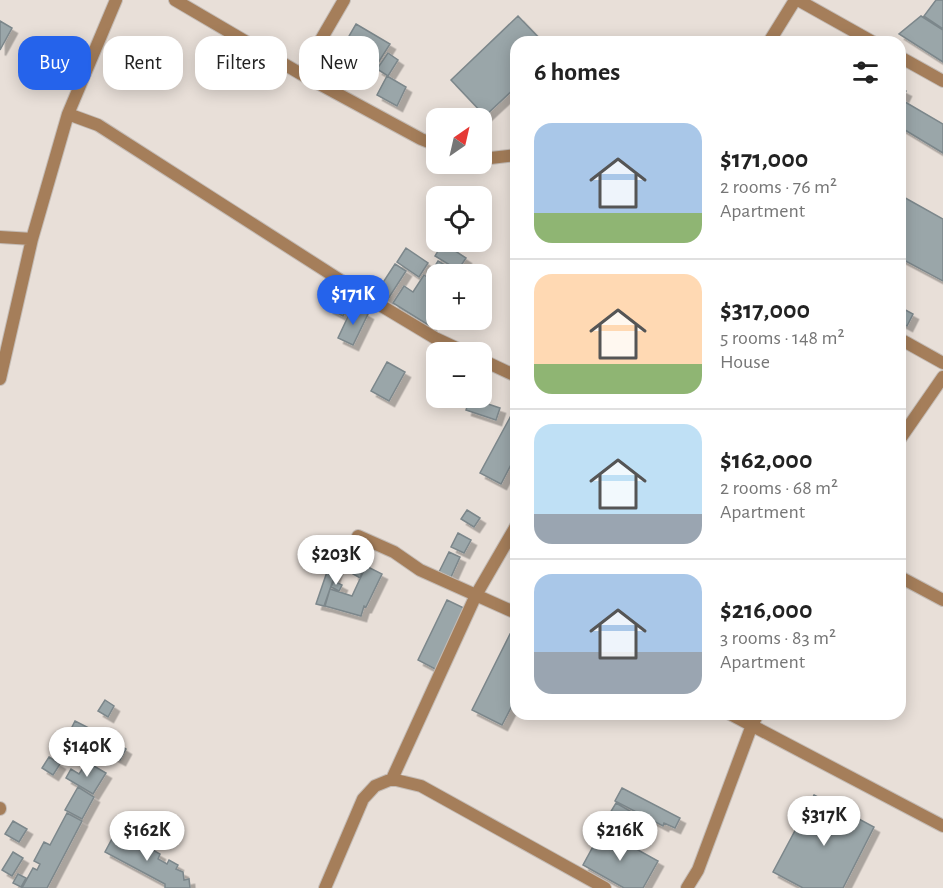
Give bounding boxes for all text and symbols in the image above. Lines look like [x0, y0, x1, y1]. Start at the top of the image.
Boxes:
chip: Buy [18, 36, 91, 90]
chip: Rent [103, 36, 183, 90]
chip: Filters [195, 36, 287, 90]
chip: New [299, 36, 379, 90]
icon: filters [849, 56, 882, 89]
text: 6 homes [534, 59, 620, 85]
north arrow [426, 108, 492, 174]
map controls [426, 108, 492, 408]
text: $171,000 [720, 146, 808, 172]
icon: home [582, 147, 654, 219]
text: 2 rooms · 76 m² [720, 177, 837, 197]
button: locate [426, 186, 492, 252]
text: Apartment [720, 201, 805, 221]
button: + [426, 264, 492, 330]
pin: $171K [311, 275, 395, 326]
text: $171K [331, 284, 375, 304]
text: $317,000 [720, 297, 810, 323]
icon: home [582, 298, 654, 370]
text: 5 rooms · 148 m² [720, 328, 844, 348]
button: − [426, 342, 492, 408]
text: House [720, 352, 770, 372]
text: $162,000 [720, 447, 812, 473]
icon: home [582, 448, 654, 520]
text: 2 rooms · 68 m² [720, 478, 838, 498]
text: Apartment [720, 502, 805, 522]
pin: $203K [294, 535, 378, 586]
text: $203K [311, 544, 361, 564]
text: $216,000 [720, 597, 812, 623]
icon: home [582, 598, 654, 670]
text: 3 rooms · 83 m² [720, 628, 836, 648]
text: Apartment [720, 652, 805, 672]
pin: $140K [45, 727, 129, 778]
text: $140K [63, 736, 111, 756]
pin: $317K [782, 796, 866, 847]
text: $317K [801, 805, 847, 825]
pin: $162K [105, 811, 189, 862]
pin: $216K [578, 811, 662, 862]
text: $162K [124, 820, 170, 840]
text: $216K [597, 820, 643, 840]

